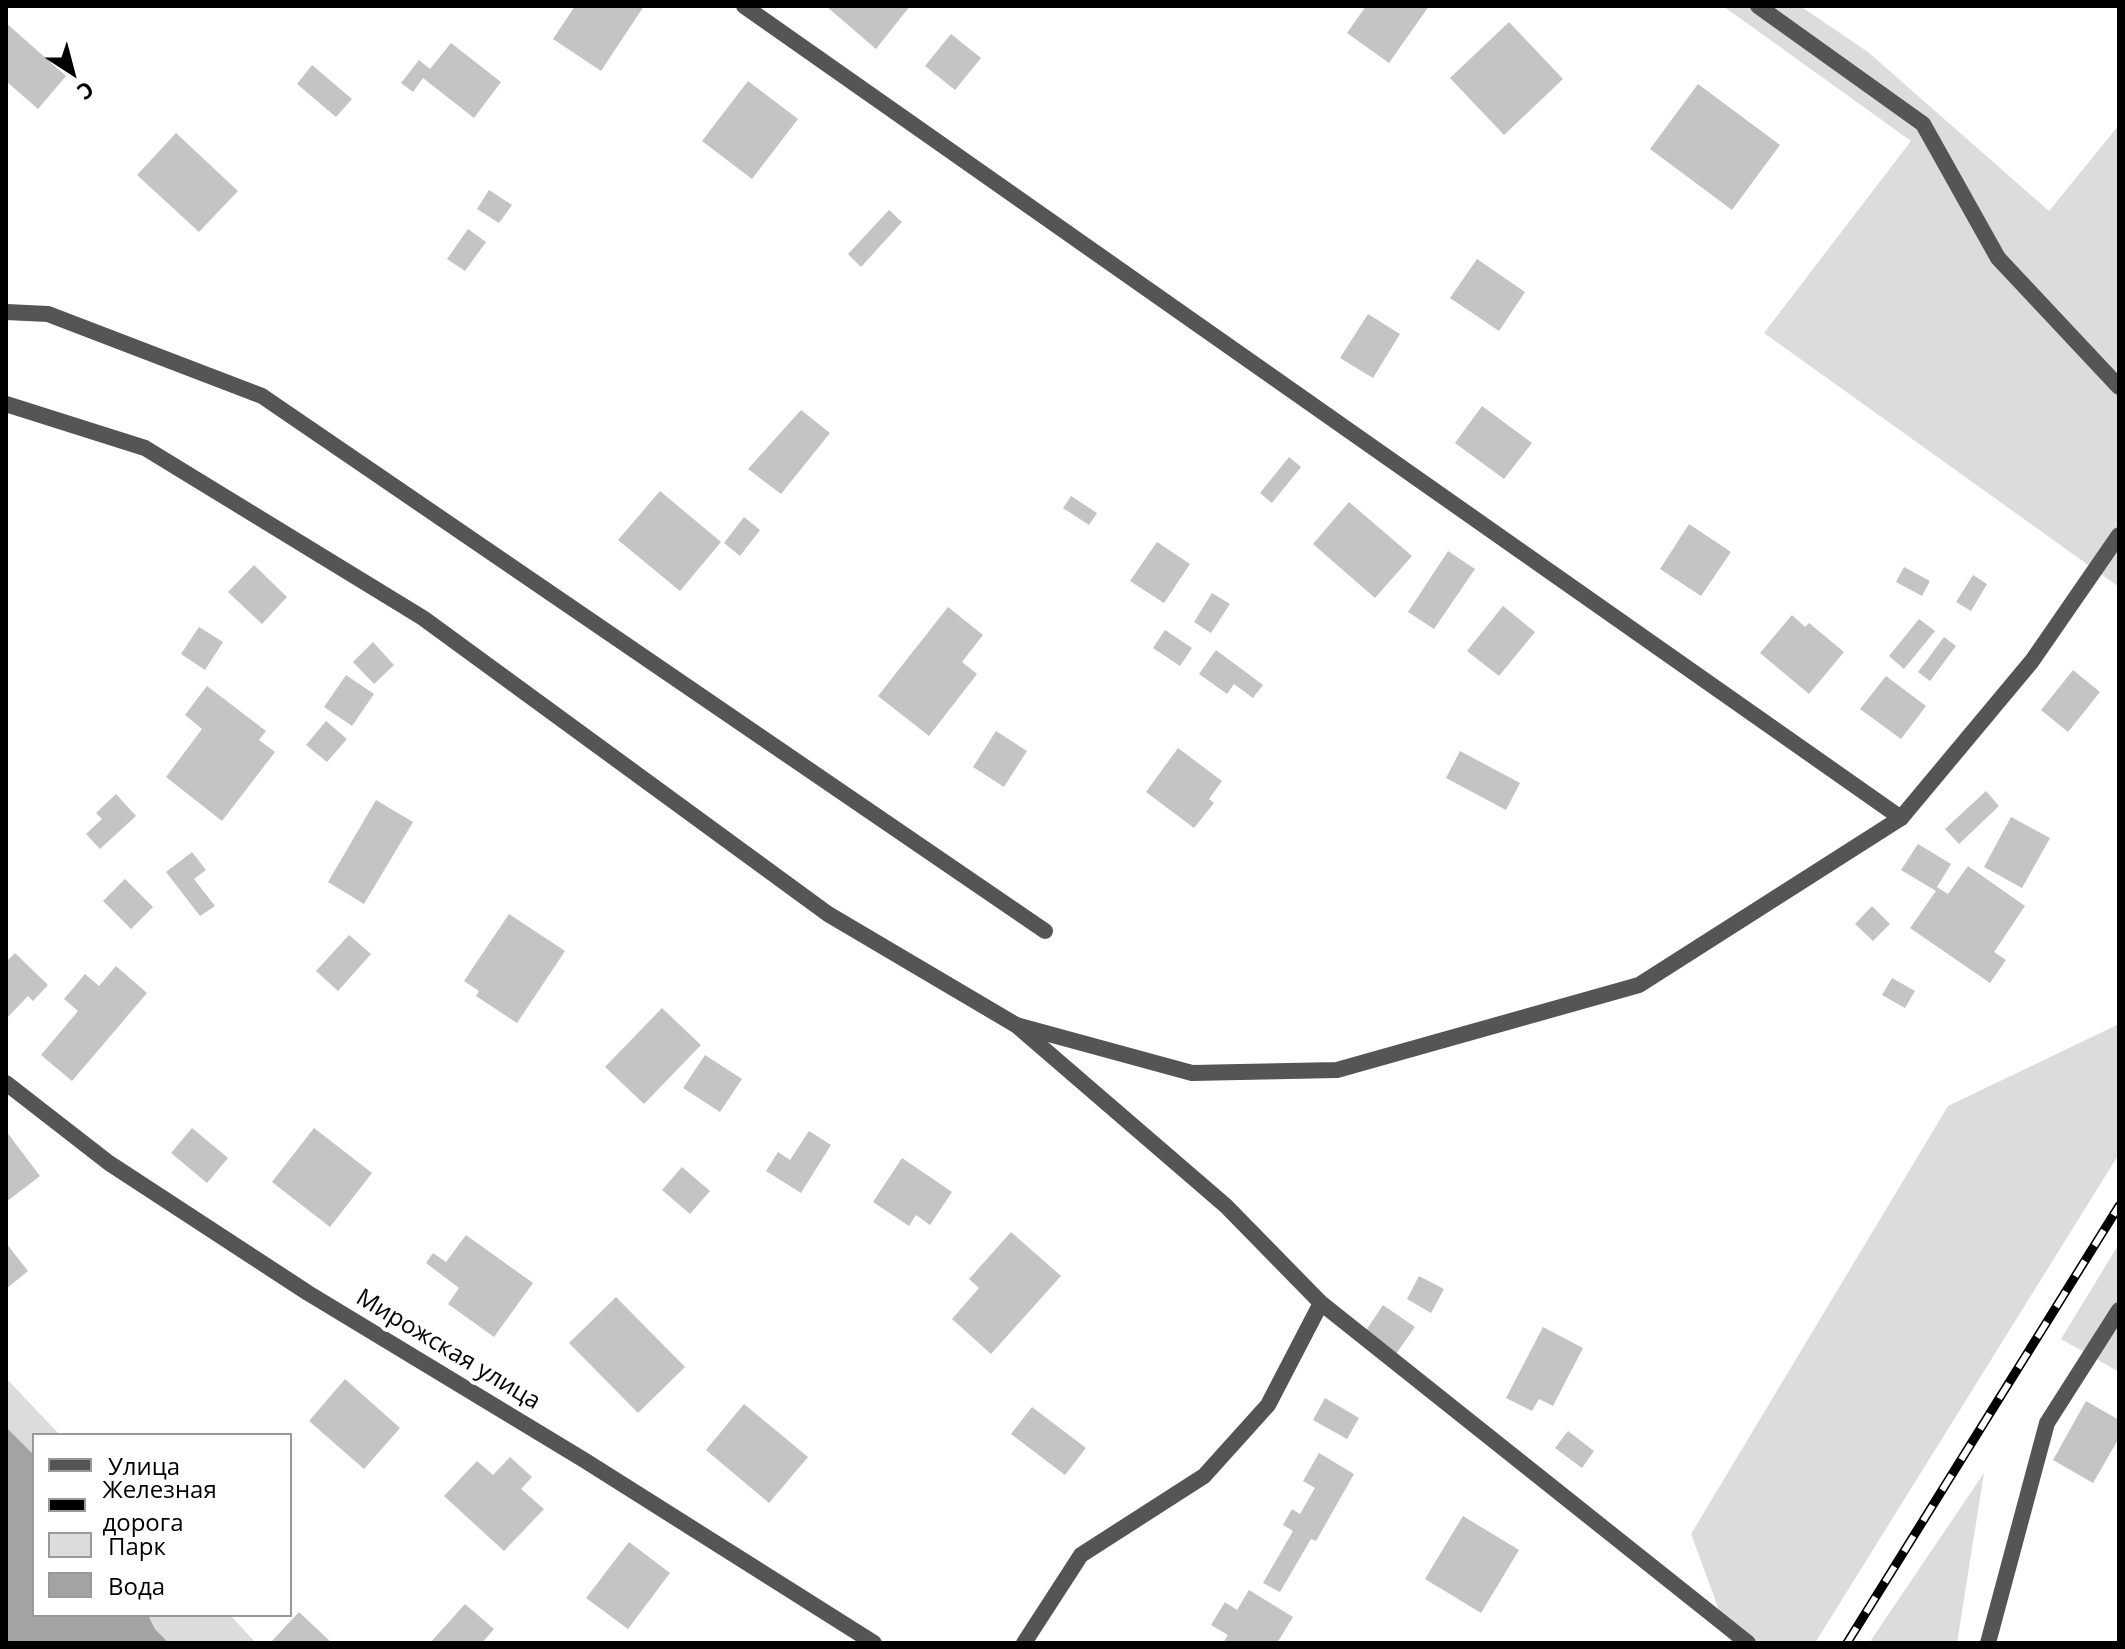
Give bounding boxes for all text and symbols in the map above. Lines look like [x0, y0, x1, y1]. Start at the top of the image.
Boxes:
north arrow [32, 32, 112, 112]
text: С [72, 75, 101, 108]
street label: Мирожская улица [351, 1284, 545, 1416]
legend [32, 1433, 292, 1617]
text: Улица [108, 1449, 180, 1482]
text: Железная дорога [102, 1472, 217, 1538]
text: Парк [108, 1529, 166, 1562]
text: Вода [108, 1569, 165, 1602]

